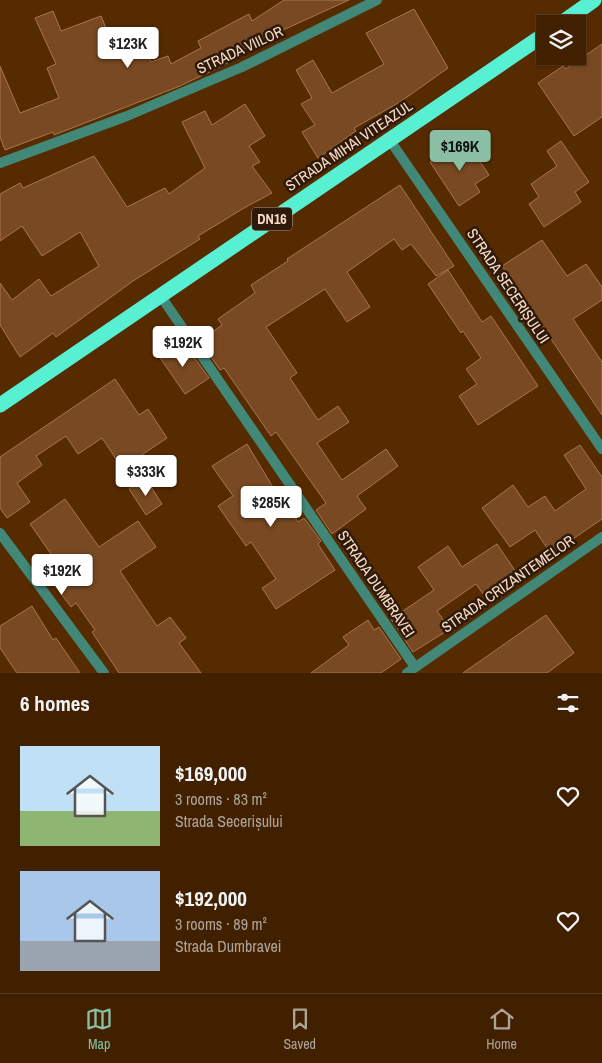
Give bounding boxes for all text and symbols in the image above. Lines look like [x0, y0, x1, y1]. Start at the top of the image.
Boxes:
map controls [536, 15, 586, 65]
button: layers [536, 15, 586, 65]
street label: STRADA VIILOR [193, 20, 286, 79]
pin: $123K [93, 27, 163, 69]
text: $123K [109, 32, 147, 54]
street label: STRADA MIHAI VITEAZUL [281, 95, 416, 196]
pin: $169K [425, 130, 495, 172]
text: $169K [441, 135, 479, 157]
road number: DN16 [252, 208, 292, 230]
street label: STRADA SECERIȘULUI [462, 224, 555, 347]
pin: $192K [148, 326, 218, 368]
text: $192K [164, 331, 202, 353]
pin: $333K [111, 454, 181, 497]
text: $333K [127, 460, 165, 482]
pin: $285K [236, 486, 306, 528]
text: $285K [252, 491, 290, 513]
street label: STRADA DUMBRAVEI [333, 526, 420, 641]
street label: STRADA CRIZANTEMELOR [437, 530, 578, 637]
pin: $192K [27, 554, 97, 596]
text: $192K [43, 559, 81, 581]
text: 6 homes [20, 689, 90, 718]
icon: filters [554, 689, 582, 717]
text: $169,000 [175, 759, 247, 788]
icon: home [60, 766, 120, 826]
icon: heart [554, 782, 582, 810]
text: 3 rooms · 83 m² [175, 788, 267, 810]
text: Strada Secerișului [175, 810, 283, 832]
text: $192,000 [175, 884, 247, 913]
icon: home [60, 891, 120, 951]
icon: heart [554, 907, 582, 935]
text: 3 rooms · 89 m² [175, 913, 267, 935]
text: Strada Dumbravei [175, 935, 281, 957]
tab: Map [85, 1005, 113, 1053]
tab: Saved [283, 1005, 316, 1053]
tab: Home [486, 1005, 517, 1053]

